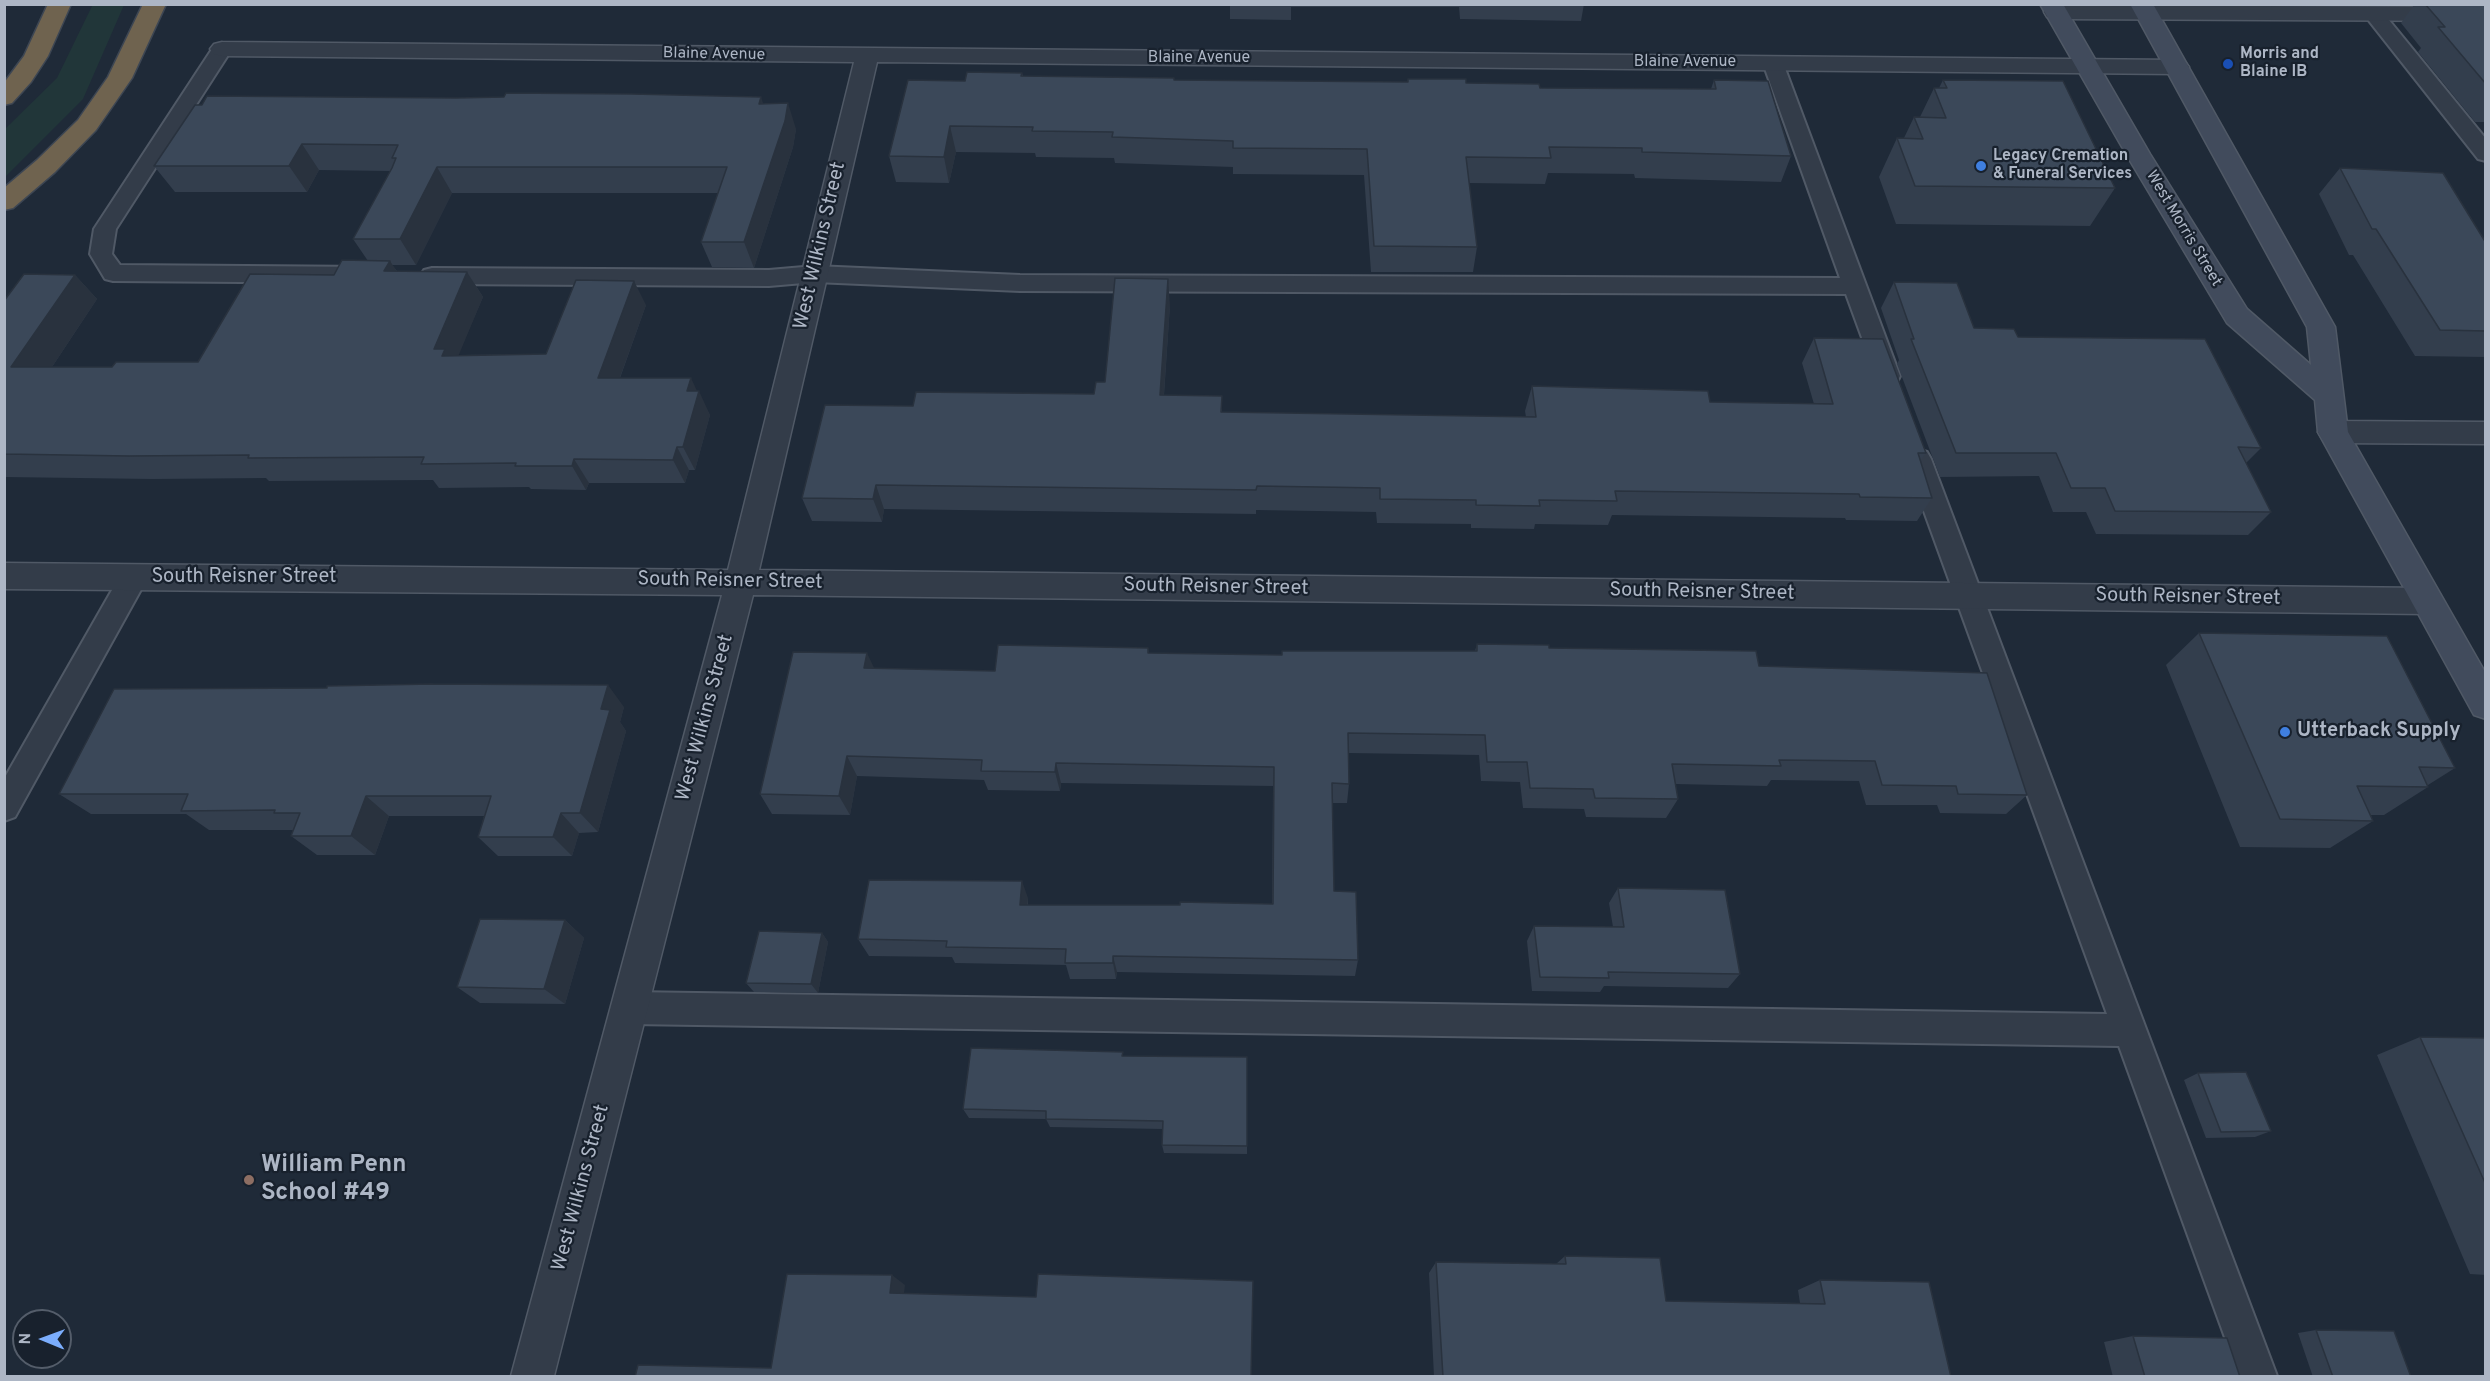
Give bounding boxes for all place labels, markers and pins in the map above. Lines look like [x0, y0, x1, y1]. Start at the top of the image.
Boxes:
place label: Morris and Blaine IB [2240, 45, 2319, 83]
marker: Morris and Blaine IB [2221, 57, 2235, 71]
place label: Legacy Cremation & Funeral Services [1993, 147, 2132, 185]
marker: Legacy Cremation & Funeral Services [1974, 159, 1988, 173]
place label: Utterback Supply [2297, 720, 2461, 744]
marker: Utterback Supply [2278, 725, 2292, 739]
place label: William Penn School #49 [261, 1152, 406, 1208]
marker: William Penn School #49 [242, 1173, 256, 1187]

